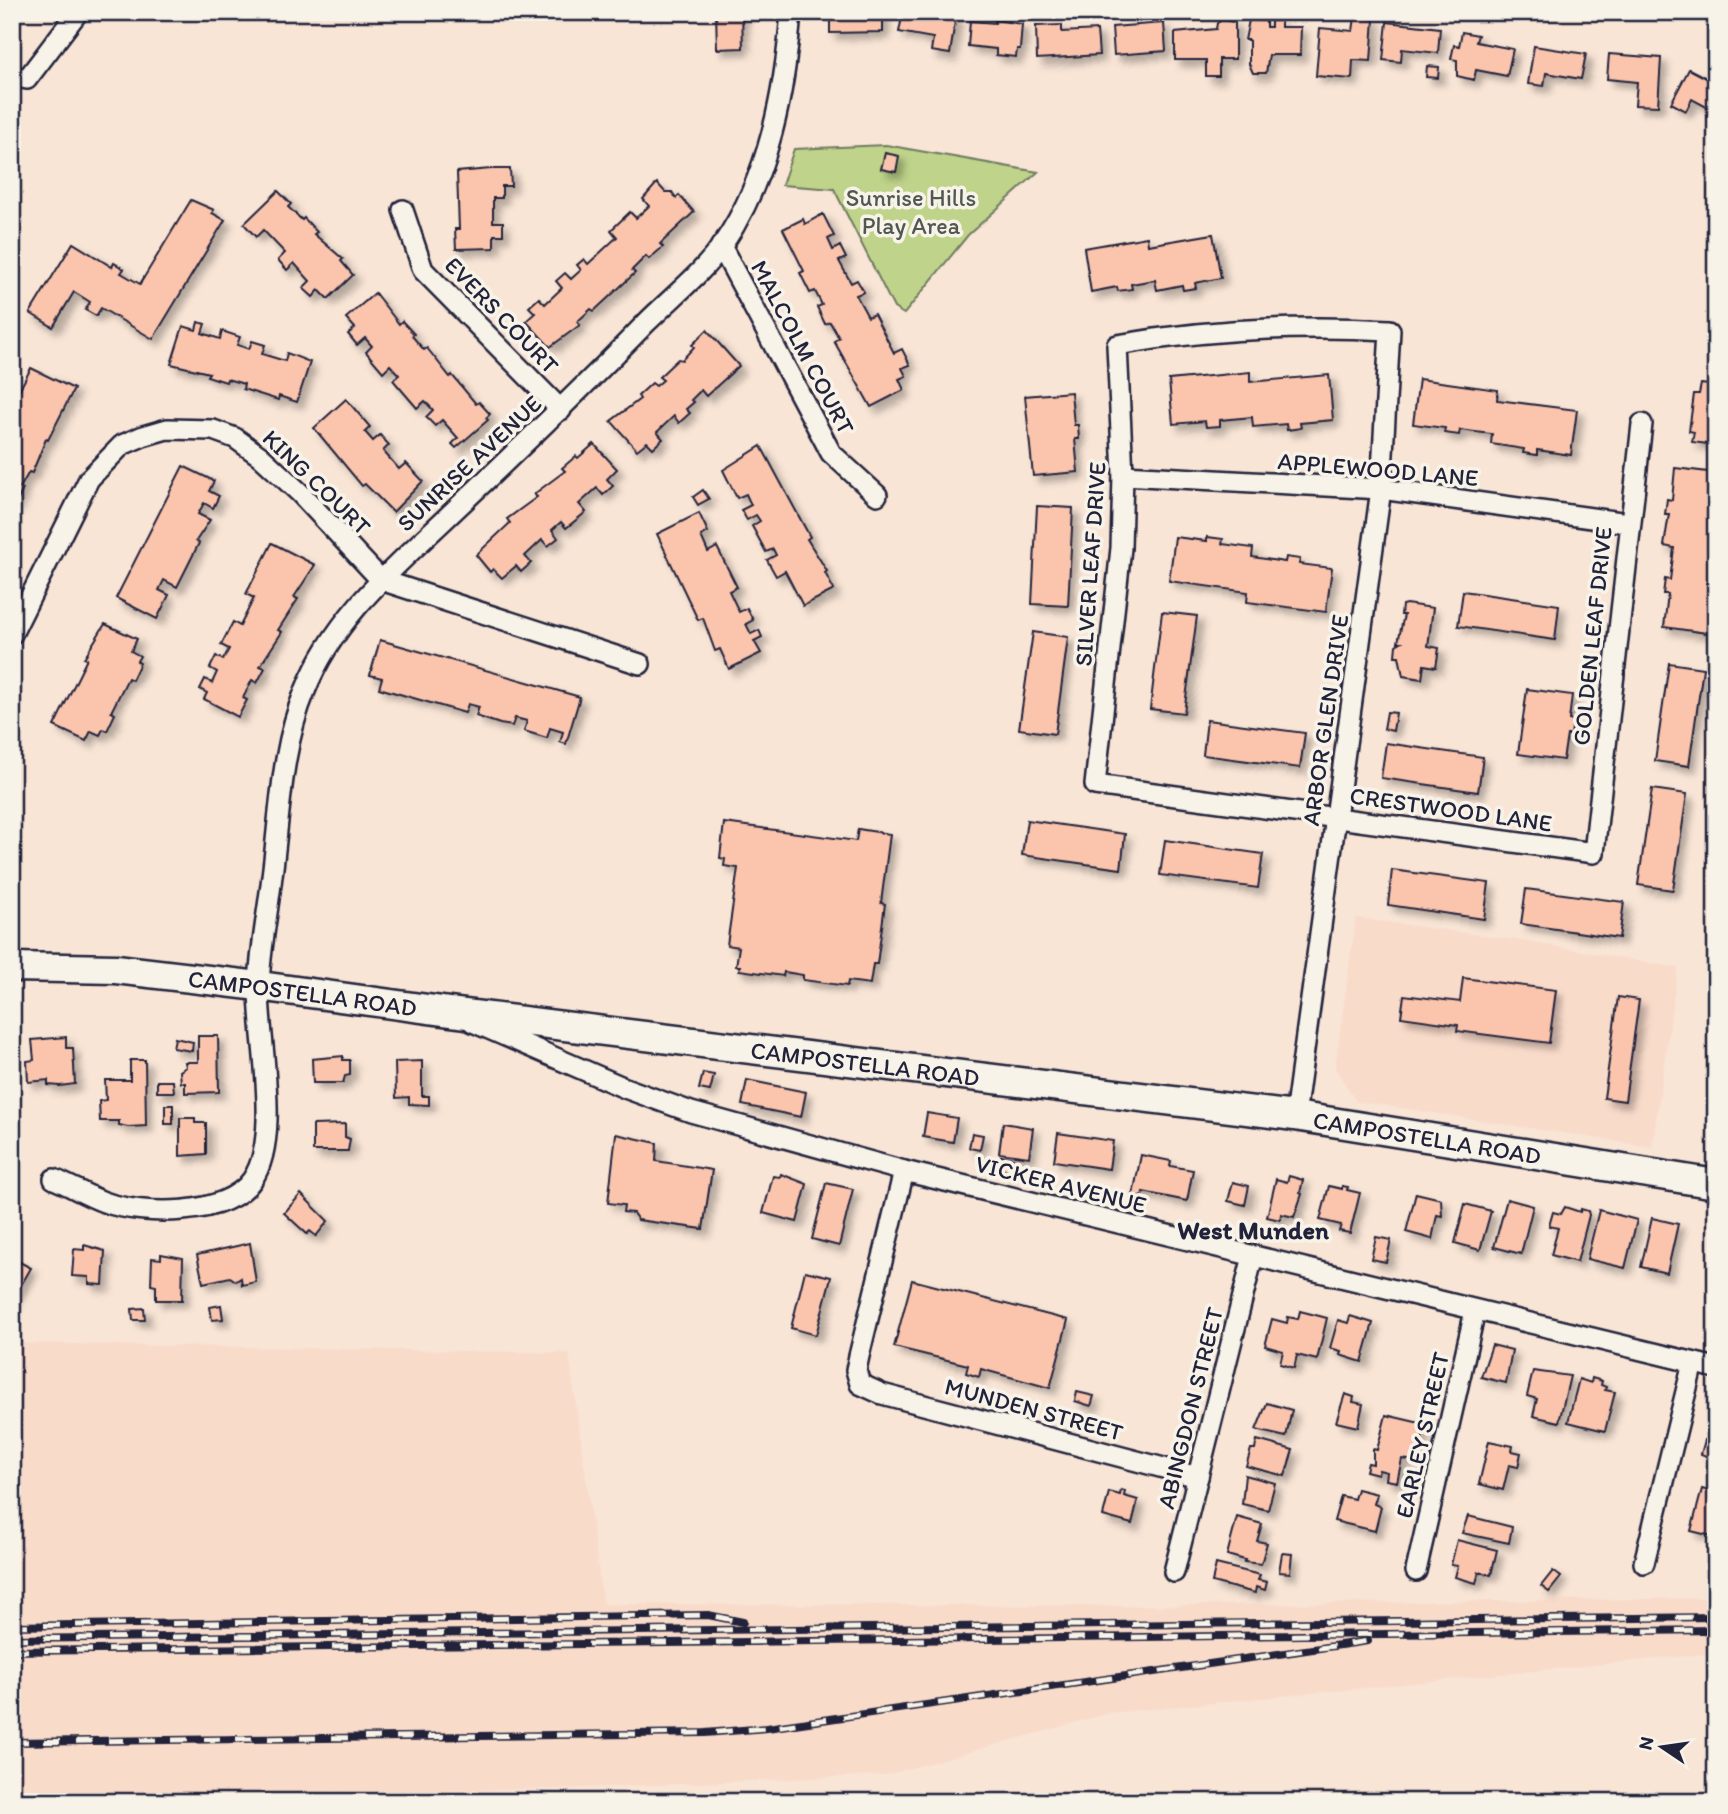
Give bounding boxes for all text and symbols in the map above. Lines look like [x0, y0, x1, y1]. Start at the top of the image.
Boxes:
park label: Sunrise Hills Play Area [846, 183, 976, 240]
street label: EVERS COURT [439, 250, 565, 380]
street label: MALCOLM COURT [745, 255, 861, 439]
street label: SUNRISE AVENUE [391, 389, 547, 537]
street label: KING COURT [257, 423, 378, 541]
street label: APPLEWOOD LANE [1277, 446, 1479, 492]
street label: SILVER LEAF DRIVE [1068, 461, 1112, 667]
street label: GOLDEN LEAF DRIVE [1566, 525, 1618, 747]
street label: ARBOR GLEN DRIVE [1296, 612, 1354, 828]
street label: CRESTWOOD LANE [1348, 780, 1554, 838]
street label: CAMPOSTELLA ROAD [187, 963, 419, 1022]
street label: CAMPOSTELLA ROAD [749, 1035, 981, 1092]
street label: CAMPOSTELLA ROAD [1311, 1105, 1543, 1170]
street label: VICKER AVENUE [972, 1149, 1150, 1219]
district label: West Munden [1177, 1214, 1329, 1246]
street label: ABINGDON STREET [1151, 1304, 1229, 1512]
street label: EARLEY STREET [1389, 1349, 1455, 1521]
street label: MUNDEN STREET [942, 1371, 1127, 1447]
north arrow [1626, 1713, 1696, 1783]
text: N [1633, 1734, 1659, 1752]

